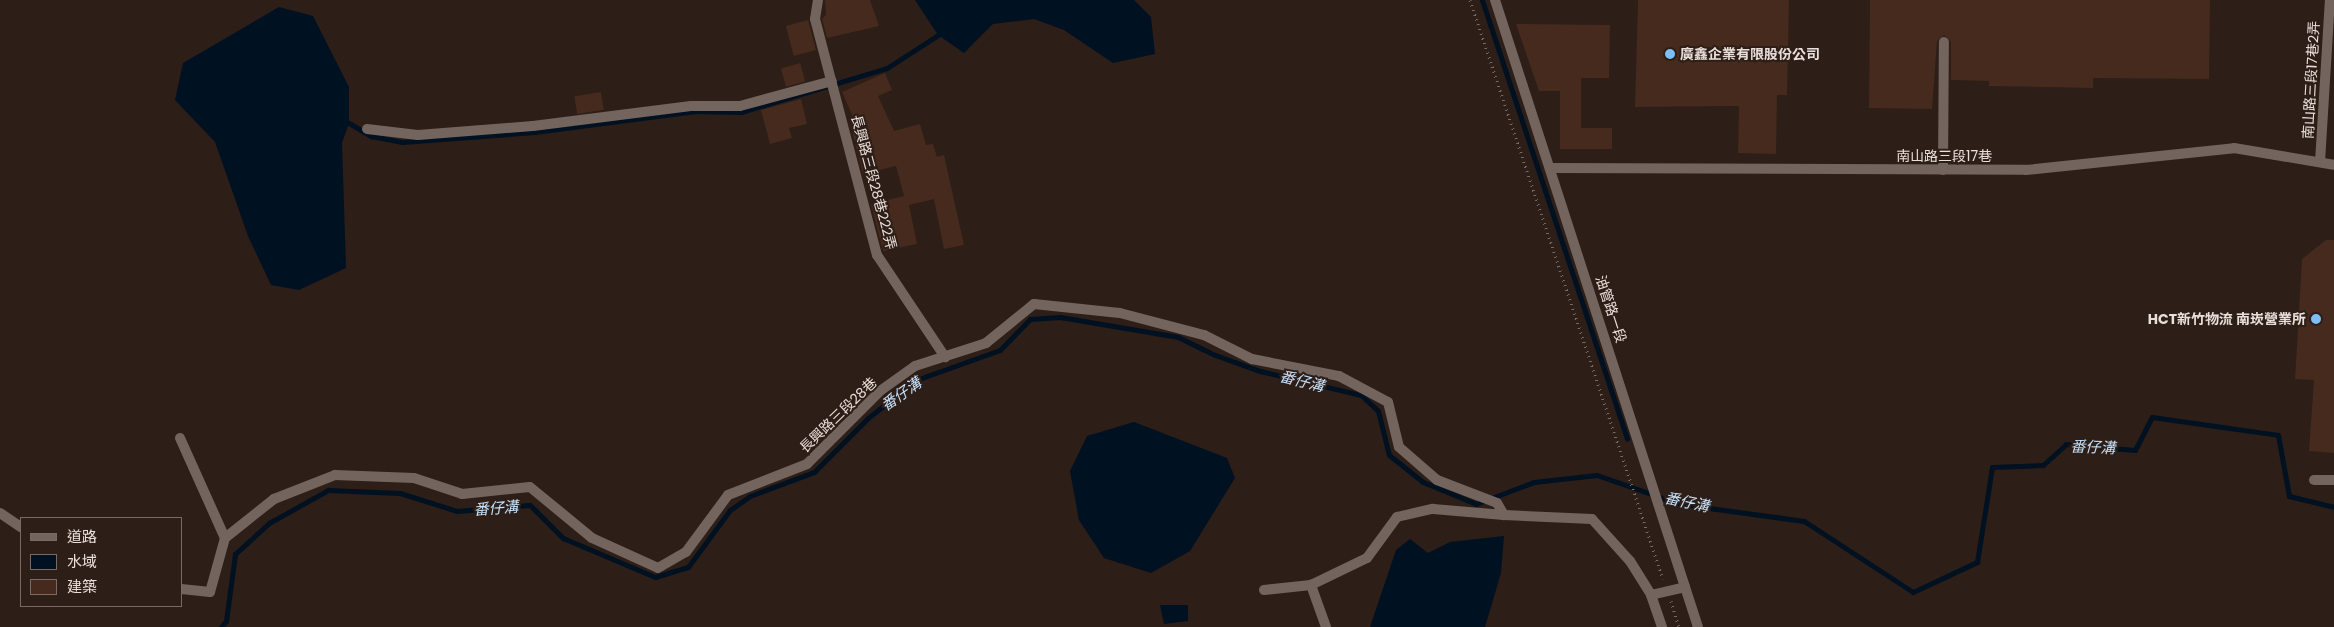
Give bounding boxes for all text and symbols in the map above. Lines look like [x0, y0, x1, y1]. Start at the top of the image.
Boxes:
street label: 南山路三段17巷2弄 [2300, 21, 2322, 139]
place label: 廣鑫企業有限股份公司 [1680, 46, 1820, 62]
marker: 廣鑫企業有限股份公司 [1664, 48, 1676, 60]
street label: 長興路三段28巷222弄 [848, 113, 900, 251]
street label: 南山路三段17巷 [1896, 148, 1992, 164]
street label: 油管路一段 [1592, 273, 1630, 345]
place label: HCT新竹物流 南崁營業所 [2148, 311, 2306, 327]
marker: HCT新竹物流 南崁營業所 [2310, 313, 2322, 325]
water label: 番仔溝 [1278, 367, 1326, 395]
street label: 長興路三段28巷 [796, 374, 880, 456]
water label: 番仔溝 [877, 374, 925, 414]
water label: 番仔溝 [2070, 437, 2116, 457]
water label: 番仔溝 [1663, 489, 1711, 515]
water label: 番仔溝 [473, 497, 519, 519]
legend [20, 517, 182, 607]
text: 道路 [67, 526, 97, 547]
text: 水域 [67, 551, 97, 572]
text: 建築 [67, 576, 97, 597]

